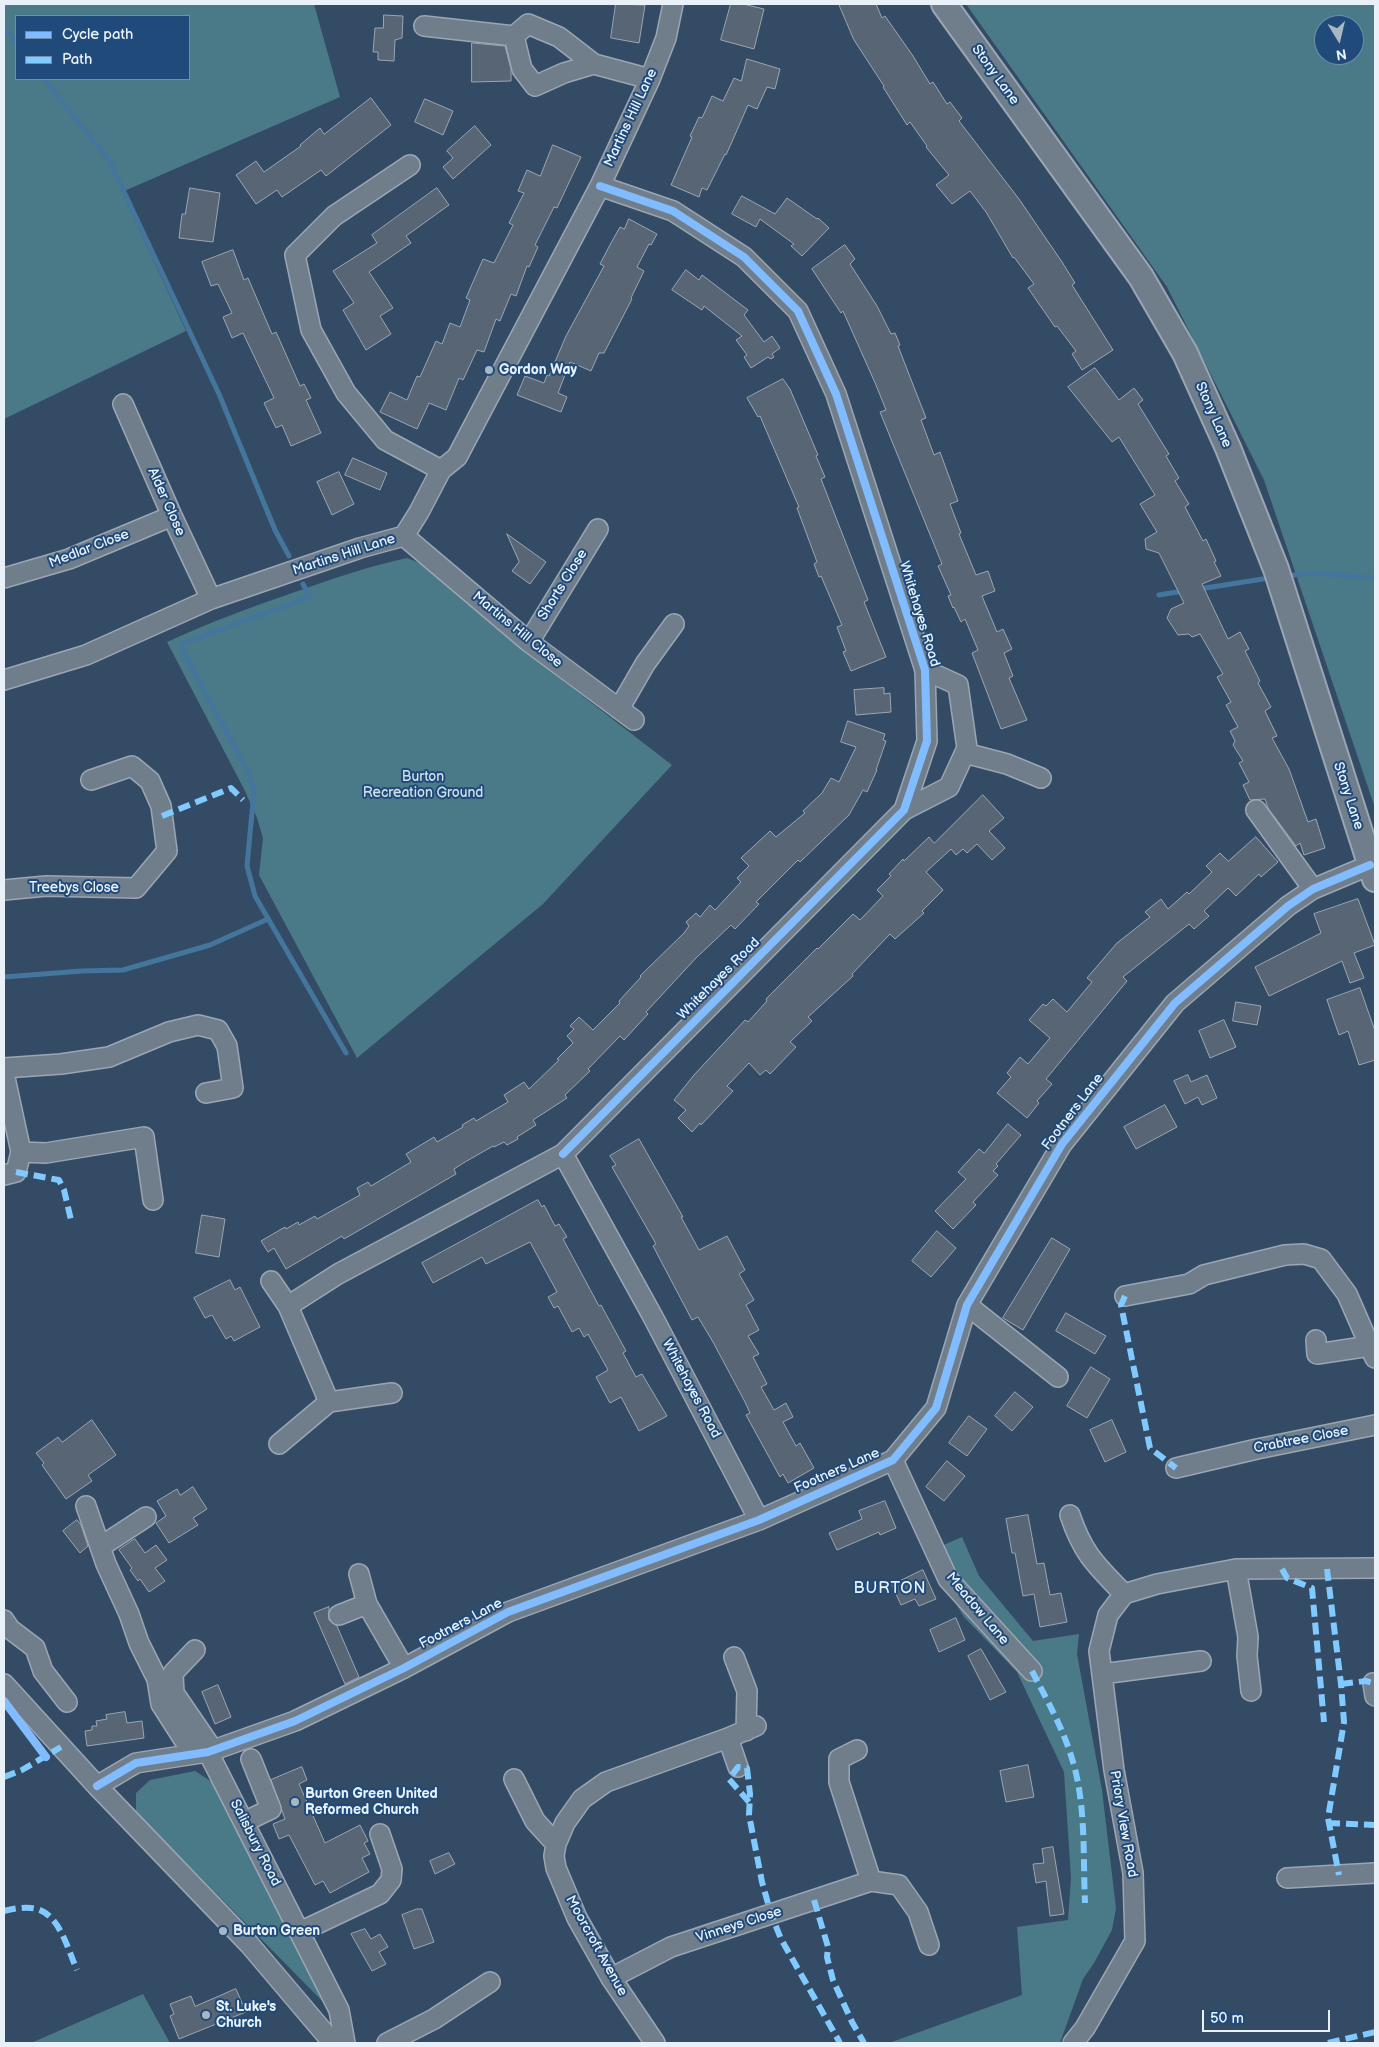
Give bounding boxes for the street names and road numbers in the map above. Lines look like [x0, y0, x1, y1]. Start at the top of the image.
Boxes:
street label: Stony Lane [968, 42, 1022, 108]
street label: Martins Hill Lane [601, 66, 661, 170]
street label: Stony Lane [1191, 380, 1235, 450]
street label: Alder Close [144, 465, 188, 539]
street label: Medlar Close [47, 526, 131, 572]
street label: Martins Hill Lane [291, 531, 397, 579]
street label: Shorts Close [535, 546, 591, 624]
street label: Whitehayes Road [895, 559, 943, 669]
street label: Martins Hill Close [469, 589, 565, 671]
street label: Stony Lane [1329, 760, 1367, 832]
street label: Treebys Close [29, 880, 119, 896]
street label: Whitehayes Road [674, 934, 764, 1024]
street label: Footners Lane [1039, 1070, 1107, 1154]
street label: Whitehayes Road [658, 1337, 724, 1441]
street label: Crabtree Close [1252, 1423, 1350, 1457]
street label: Footners Lane [792, 1445, 882, 1497]
street label: Meadow Lane [942, 1569, 1012, 1649]
street label: Footners Lane [417, 1595, 505, 1653]
street label: Priory View Road [1105, 1769, 1141, 1879]
street label: Salisbury Road [226, 1797, 284, 1889]
street label: Moorcroft Avenue [561, 1893, 631, 1999]
street label: Vinneys Close [694, 1903, 784, 1947]

